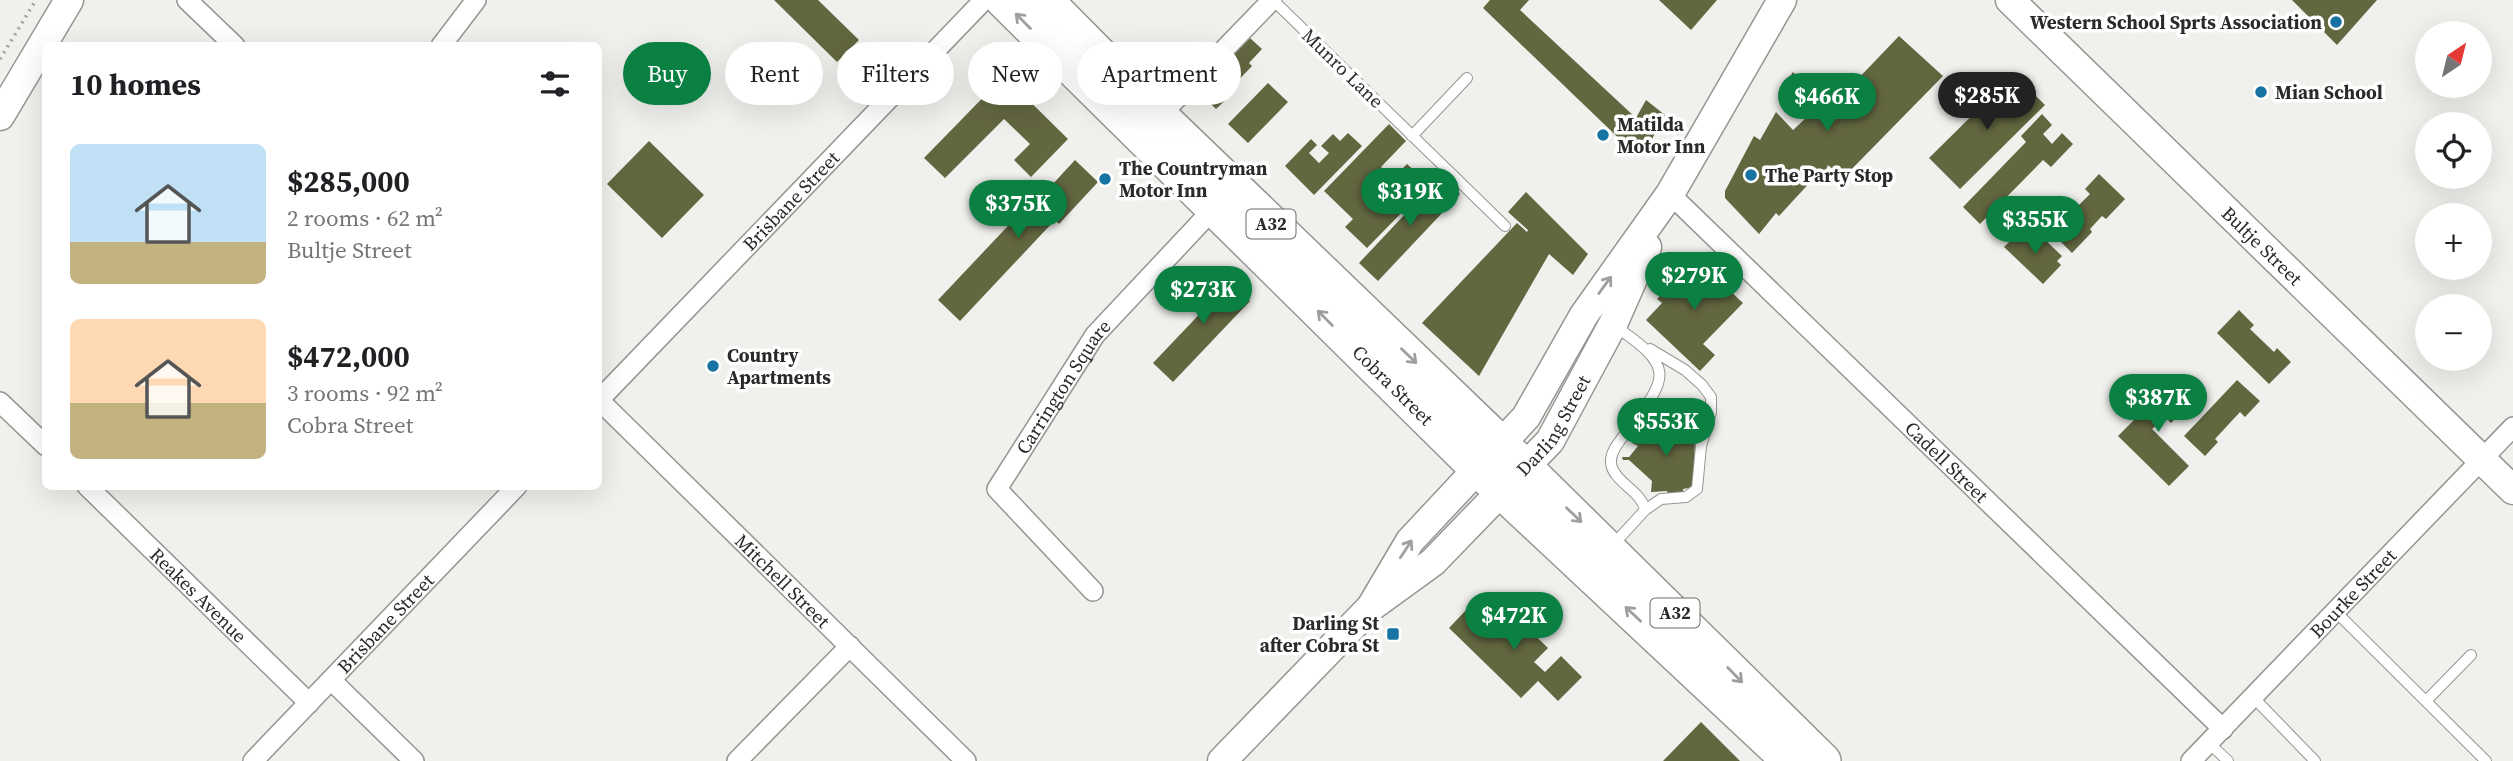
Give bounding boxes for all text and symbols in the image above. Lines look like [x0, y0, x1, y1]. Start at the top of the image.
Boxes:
place label: Western School Sprts Association [2030, 9, 2322, 35]
one-way arrow [1015, 12, 1032, 29]
marker: Western School Sprts Association [2328, 14, 2344, 30]
north arrow [2415, 21, 2492, 98]
map controls [2415, 21, 2492, 371]
street label: Munro Lane [1297, 22, 1389, 114]
chip: Buy [623, 42, 711, 105]
chip: Rent [725, 42, 823, 105]
chip: Filters [837, 42, 954, 105]
chip: New [968, 42, 1063, 105]
chip: Apartment [1077, 42, 1241, 105]
text: 10 homes [70, 64, 201, 105]
icon: filters [536, 65, 574, 103]
pin: $285K [1938, 72, 2036, 132]
pin: $466K [1778, 74, 1876, 133]
text: $285K [1954, 79, 2020, 111]
place label: Mian School [2275, 79, 2383, 105]
text: $466K [1794, 80, 1860, 112]
marker: Mian School [2253, 84, 2269, 100]
place label: Matilda Motor Inn [1617, 111, 1706, 159]
button: locate [2415, 112, 2492, 189]
marker: Matilda Motor Inn [1595, 127, 1611, 143]
street label: Brisbane Street [737, 145, 845, 256]
place label: The Countryman Motor Inn [1119, 155, 1268, 203]
text: $285,000 [287, 161, 410, 202]
place label: The Party Stop [1765, 162, 1894, 188]
marker: The Party Stop [1743, 167, 1759, 183]
pin: $319K [1361, 168, 1459, 228]
marker: The Countryman Motor Inn [1097, 171, 1113, 187]
icon: home [126, 172, 210, 256]
text: $319K [1377, 175, 1443, 207]
pin: $375K [969, 180, 1067, 240]
text: $375K [985, 187, 1051, 219]
pin: $355K [1986, 196, 2084, 256]
street label: Bultje Street [2216, 200, 2309, 291]
text: 2 rooms · 62 m² [287, 202, 443, 234]
text: $355K [2002, 203, 2068, 235]
button: + [2415, 203, 2492, 280]
road number: A32 [1246, 210, 1296, 238]
text: Bultje Street [287, 234, 412, 266]
pin: $279K [1645, 252, 1743, 312]
text: $279K [1661, 259, 1727, 291]
pin: $273K [1154, 266, 1252, 326]
text: $273K [1170, 273, 1236, 305]
one-way arrow [1598, 276, 1612, 295]
button: − [2415, 294, 2492, 371]
one-way arrow [1316, 310, 1333, 327]
street label: Carrington Square [1010, 313, 1116, 459]
text: $472,000 [287, 336, 410, 377]
street label: Cobra Street [1347, 339, 1440, 432]
place label: Country Apartments [727, 342, 831, 390]
icon: home [126, 347, 210, 431]
one-way arrow [1401, 347, 1418, 364]
marker: Country Apartments [705, 358, 721, 374]
street label: Darling Street [1510, 369, 1597, 482]
pin: $387K [2109, 374, 2207, 434]
text: 3 rooms · 92 m² [287, 377, 443, 409]
text: $387K [2125, 381, 2191, 413]
pin: $553K [1617, 398, 1715, 458]
text: $553K [1633, 405, 1699, 437]
text: Cobra Street [287, 409, 413, 441]
street label: Cadell Street [1899, 415, 1995, 509]
one-way arrow [1565, 506, 1582, 523]
street label: Mitchell Street [729, 528, 837, 634]
one-way arrow [1400, 539, 1414, 559]
street label: Reakes Avenue [144, 542, 253, 648]
street label: Bourke Street [2304, 542, 2402, 643]
street label: Brisbane Street [331, 567, 440, 679]
pin: $472K [1465, 592, 1563, 652]
road number: A32 [1650, 598, 1700, 628]
text: $472K [1481, 599, 1547, 631]
one-way arrow [1624, 606, 1642, 622]
place label: Darling St after Cobra St [1260, 610, 1379, 658]
marker: Darling St after Cobra St [1385, 626, 1401, 642]
one-way arrow [1727, 666, 1744, 683]

